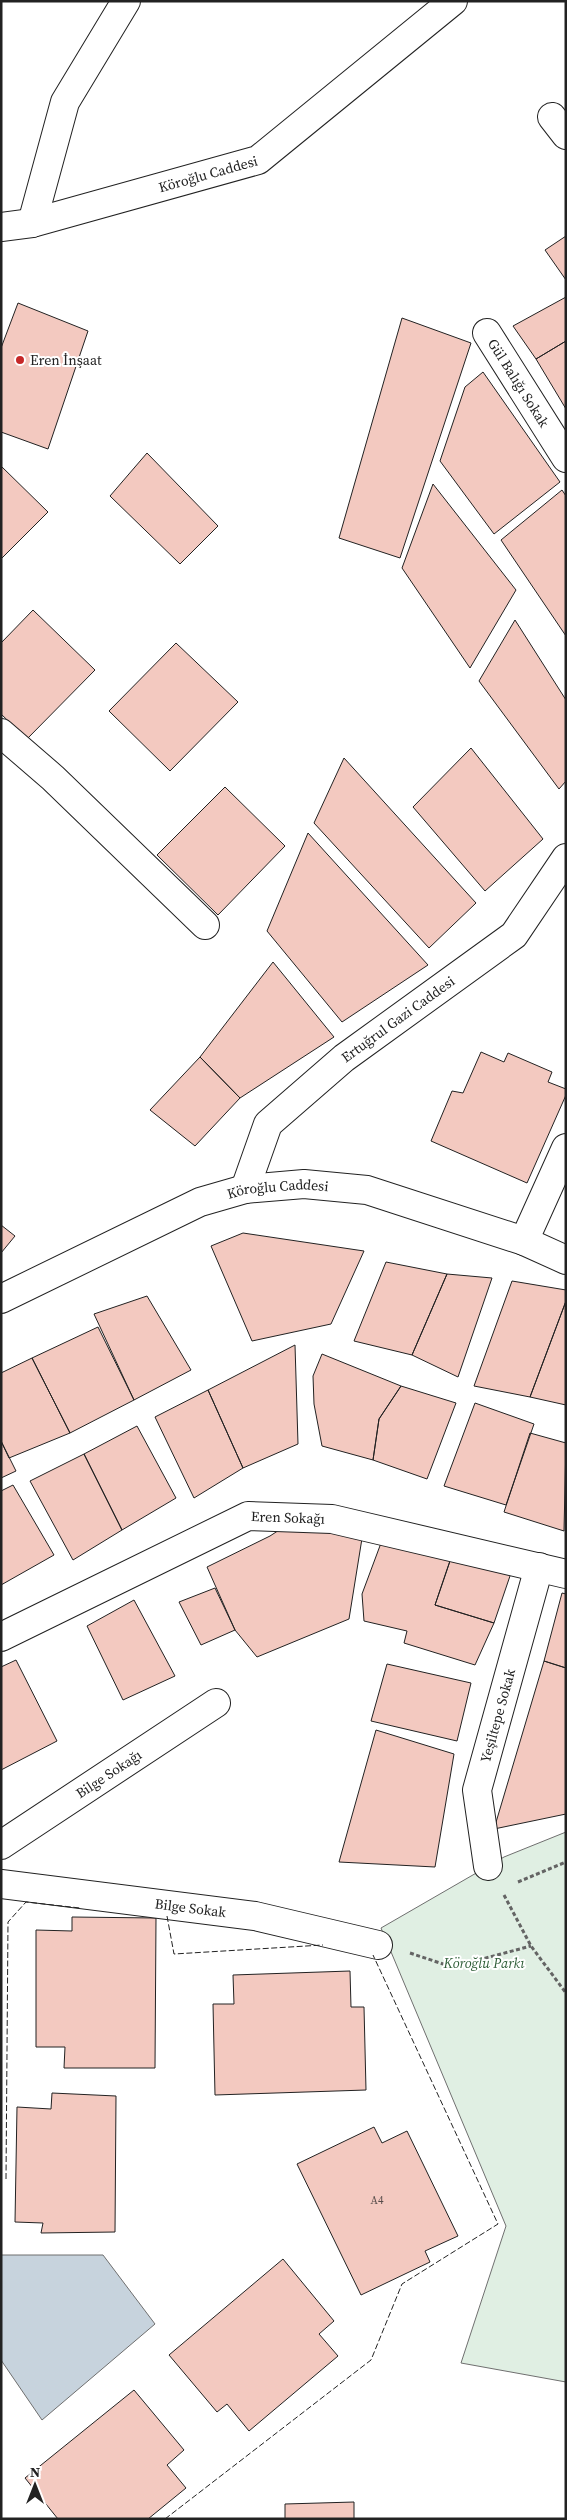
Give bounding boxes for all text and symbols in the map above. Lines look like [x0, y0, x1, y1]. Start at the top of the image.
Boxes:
street label: Köroğlu Caddesi [156, 151, 260, 197]
street label: Gül Balığı Sokak [483, 335, 554, 431]
place label: Eren İnşaat [30, 350, 102, 370]
marker: Eren İnşaat [14, 354, 26, 366]
street label: Ertuğrul Gazi Caddesi [337, 971, 459, 1067]
street label: Köroğlu Caddesi [225, 1174, 329, 1204]
street label: Eren Sokağı [251, 1506, 325, 1529]
street label: Yeşiltepe Sokak [475, 1666, 520, 1765]
street label: Bilge Sokağı [72, 1745, 146, 1803]
street label: Bilge Sokak [154, 1893, 228, 1922]
park label: Köroğlu Parkı [443, 1953, 525, 1973]
house number: A4 [371, 2193, 384, 2208]
north arrow [10, 2460, 60, 2510]
text: N [30, 2462, 40, 2482]

